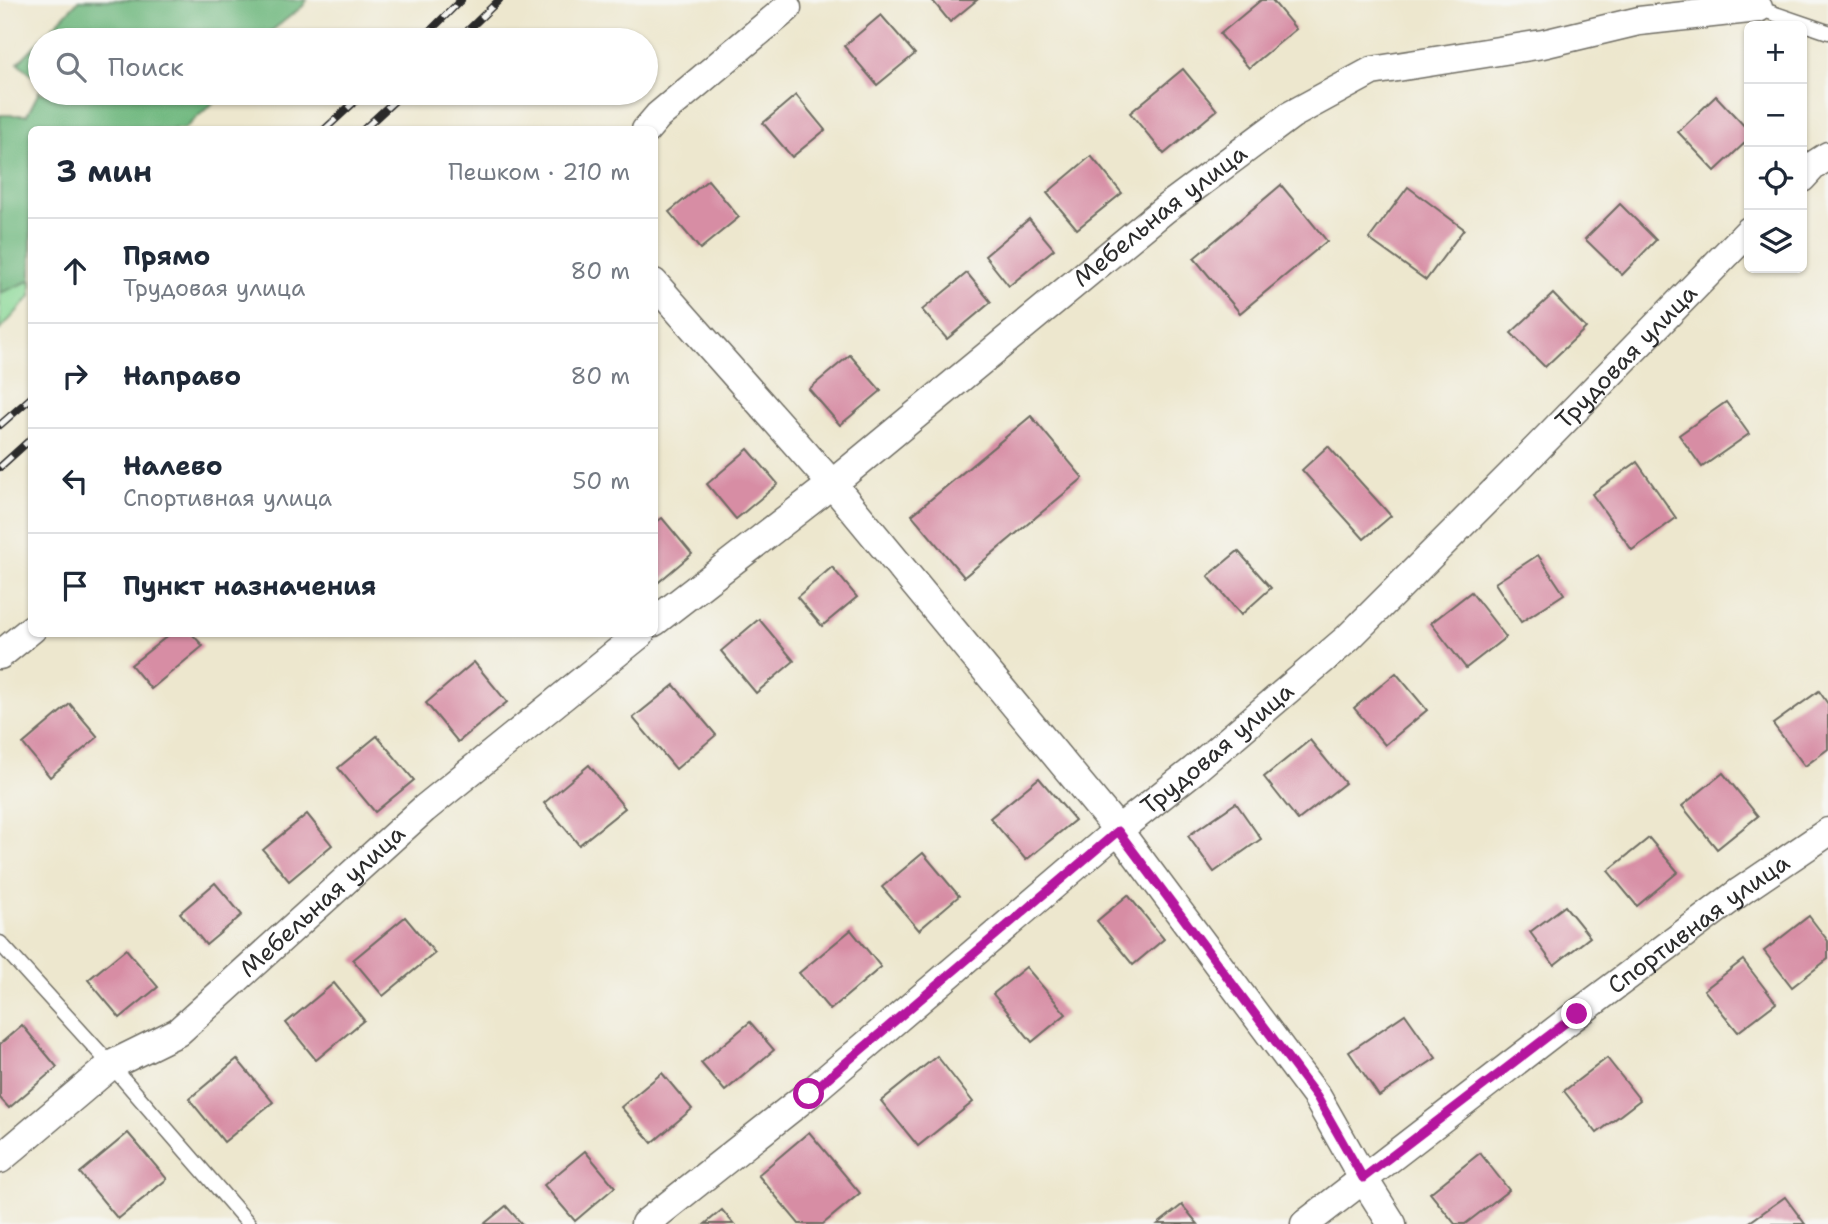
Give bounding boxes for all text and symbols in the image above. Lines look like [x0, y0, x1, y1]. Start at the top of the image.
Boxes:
map controls [1744, 21, 1807, 273]
button: + [1744, 21, 1807, 84]
search box [28, 28, 658, 105]
icon: search [52, 48, 90, 86]
text: Поиск [108, 49, 184, 84]
button: − [1744, 84, 1807, 147]
street label: Мебельная улица [1066, 137, 1253, 294]
button: locate [1744, 147, 1807, 210]
text: 3 мин [56, 151, 152, 192]
text: Пешком · 210 m [448, 157, 630, 187]
button: layers [1744, 210, 1807, 273]
text: Прямо [123, 238, 211, 273]
icon: ahead [56, 252, 94, 290]
text: 80 m [571, 256, 630, 286]
text: Трудовая улица [123, 273, 305, 303]
street label: Трудовая улица [1548, 277, 1704, 436]
icon: right [56, 357, 94, 395]
text: Направо [123, 358, 241, 393]
text: 80 m [571, 361, 630, 391]
text: Налево [123, 448, 223, 483]
icon: left [56, 462, 94, 500]
text: 50 m [572, 466, 630, 496]
text: Спортивная улица [123, 483, 332, 513]
icon: arrive [56, 567, 94, 605]
text: Пункт назначения [123, 568, 376, 603]
street label: Трудовая улица [1134, 675, 1301, 822]
street label: Мебельная улица [233, 818, 412, 984]
street label: Спортивная улица [1601, 847, 1796, 1001]
route end [1561, 998, 1592, 1029]
route start [793, 1078, 824, 1109]

